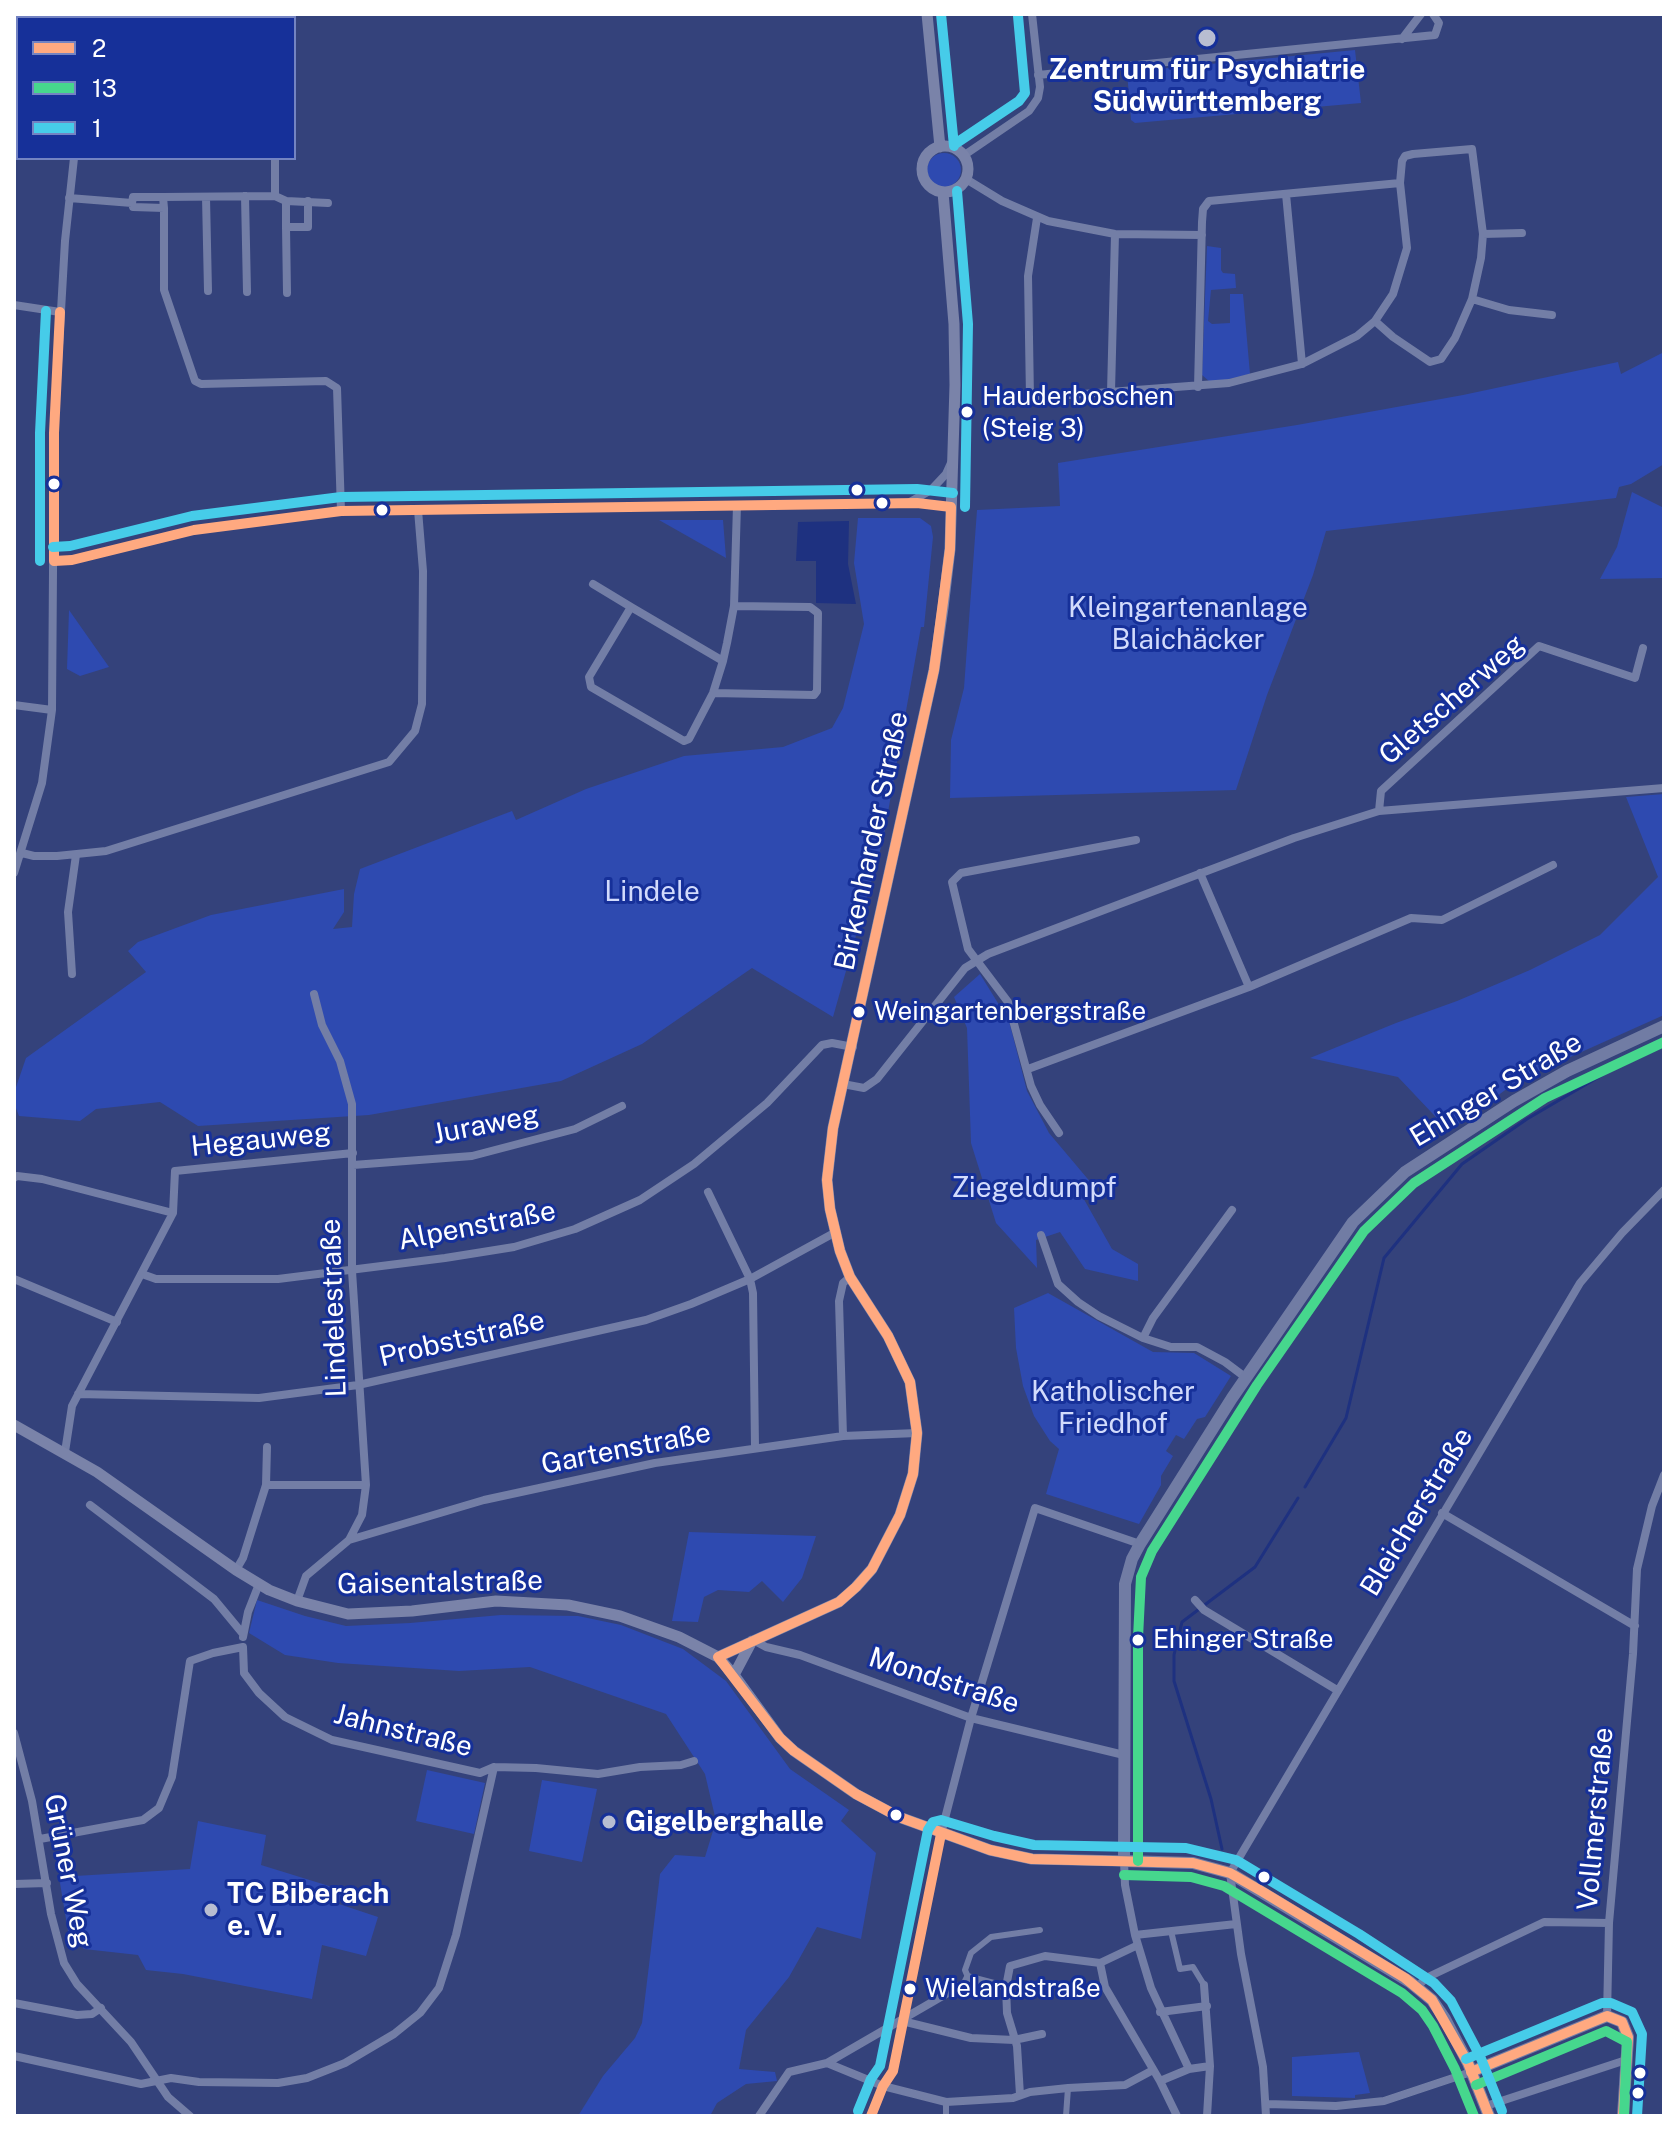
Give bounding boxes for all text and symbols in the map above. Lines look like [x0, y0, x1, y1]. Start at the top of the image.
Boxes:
legend [16, 16, 296, 160]
marker: Zentrum für Psychiatrie Südwürttemberg [1196, 27, 1218, 49]
text: 2 [92, 34, 106, 62]
place label: Zentrum für Psychiatrie Südwürttemberg [1049, 53, 1365, 119]
text: 13 [92, 74, 117, 102]
text: 1 [92, 114, 102, 142]
place label: Hauderboschen (Steig 3) [982, 381, 1174, 442]
marker: Hauderboschen (Steig 3) [959, 404, 975, 420]
unlabelled marker [46, 476, 62, 492]
unlabelled marker [849, 482, 865, 498]
unlabelled marker [874, 495, 890, 511]
unlabelled marker [374, 502, 390, 518]
park label: Kleingartenanlage Blaichäcker [1068, 591, 1308, 657]
street label: Gletscherweg [1372, 628, 1532, 772]
street label: Birkenharder Straße [828, 708, 916, 974]
park label: Lindele [604, 875, 700, 909]
place label: Weingartenbergstraße [874, 996, 1146, 1028]
marker: Weingartenbergstraße [851, 1004, 867, 1020]
street label: Ehinger Straße [1404, 1026, 1588, 1154]
street label: Juraweg [430, 1098, 542, 1152]
street label: Hegauweg [189, 1116, 333, 1164]
park label: Ziegeldumpf [951, 1171, 1117, 1205]
street label: Alpenstraße [395, 1194, 559, 1258]
street label: Lindelestraße [314, 1218, 354, 1398]
street label: Probststraße [376, 1304, 548, 1374]
park label: Katholischer Friedhof [1031, 1375, 1195, 1441]
street label: Gartenstraße [538, 1416, 714, 1482]
street label: Bleicherstraße [1354, 1422, 1480, 1602]
street label: Gaisentalstraße [337, 1564, 543, 1602]
place label: Ehinger Straße [1153, 1624, 1334, 1656]
marker: Ehinger Straße [1130, 1632, 1146, 1648]
street label: Mondstraße [864, 1641, 1024, 1721]
street label: Jahnstraße [330, 1698, 476, 1764]
street label: Vollmerstraße [1571, 1726, 1621, 1912]
street label: Grüner Weg [37, 1791, 99, 1951]
place label: Gigelberghalle [625, 1805, 824, 1839]
unlabelled marker [888, 1807, 904, 1823]
marker: Gigelberghalle [600, 1813, 618, 1831]
unlabelled marker [1256, 1869, 1272, 1885]
place label: TC Biberach e. V. [227, 1877, 389, 1943]
marker: TC Biberach e. V. [202, 1901, 220, 1919]
place label: Wielandstraße [925, 1973, 1101, 2005]
marker: Wielandstraße [902, 1981, 918, 1997]
unlabelled marker [1632, 2065, 1648, 2081]
unlabelled marker [1630, 2085, 1646, 2101]

